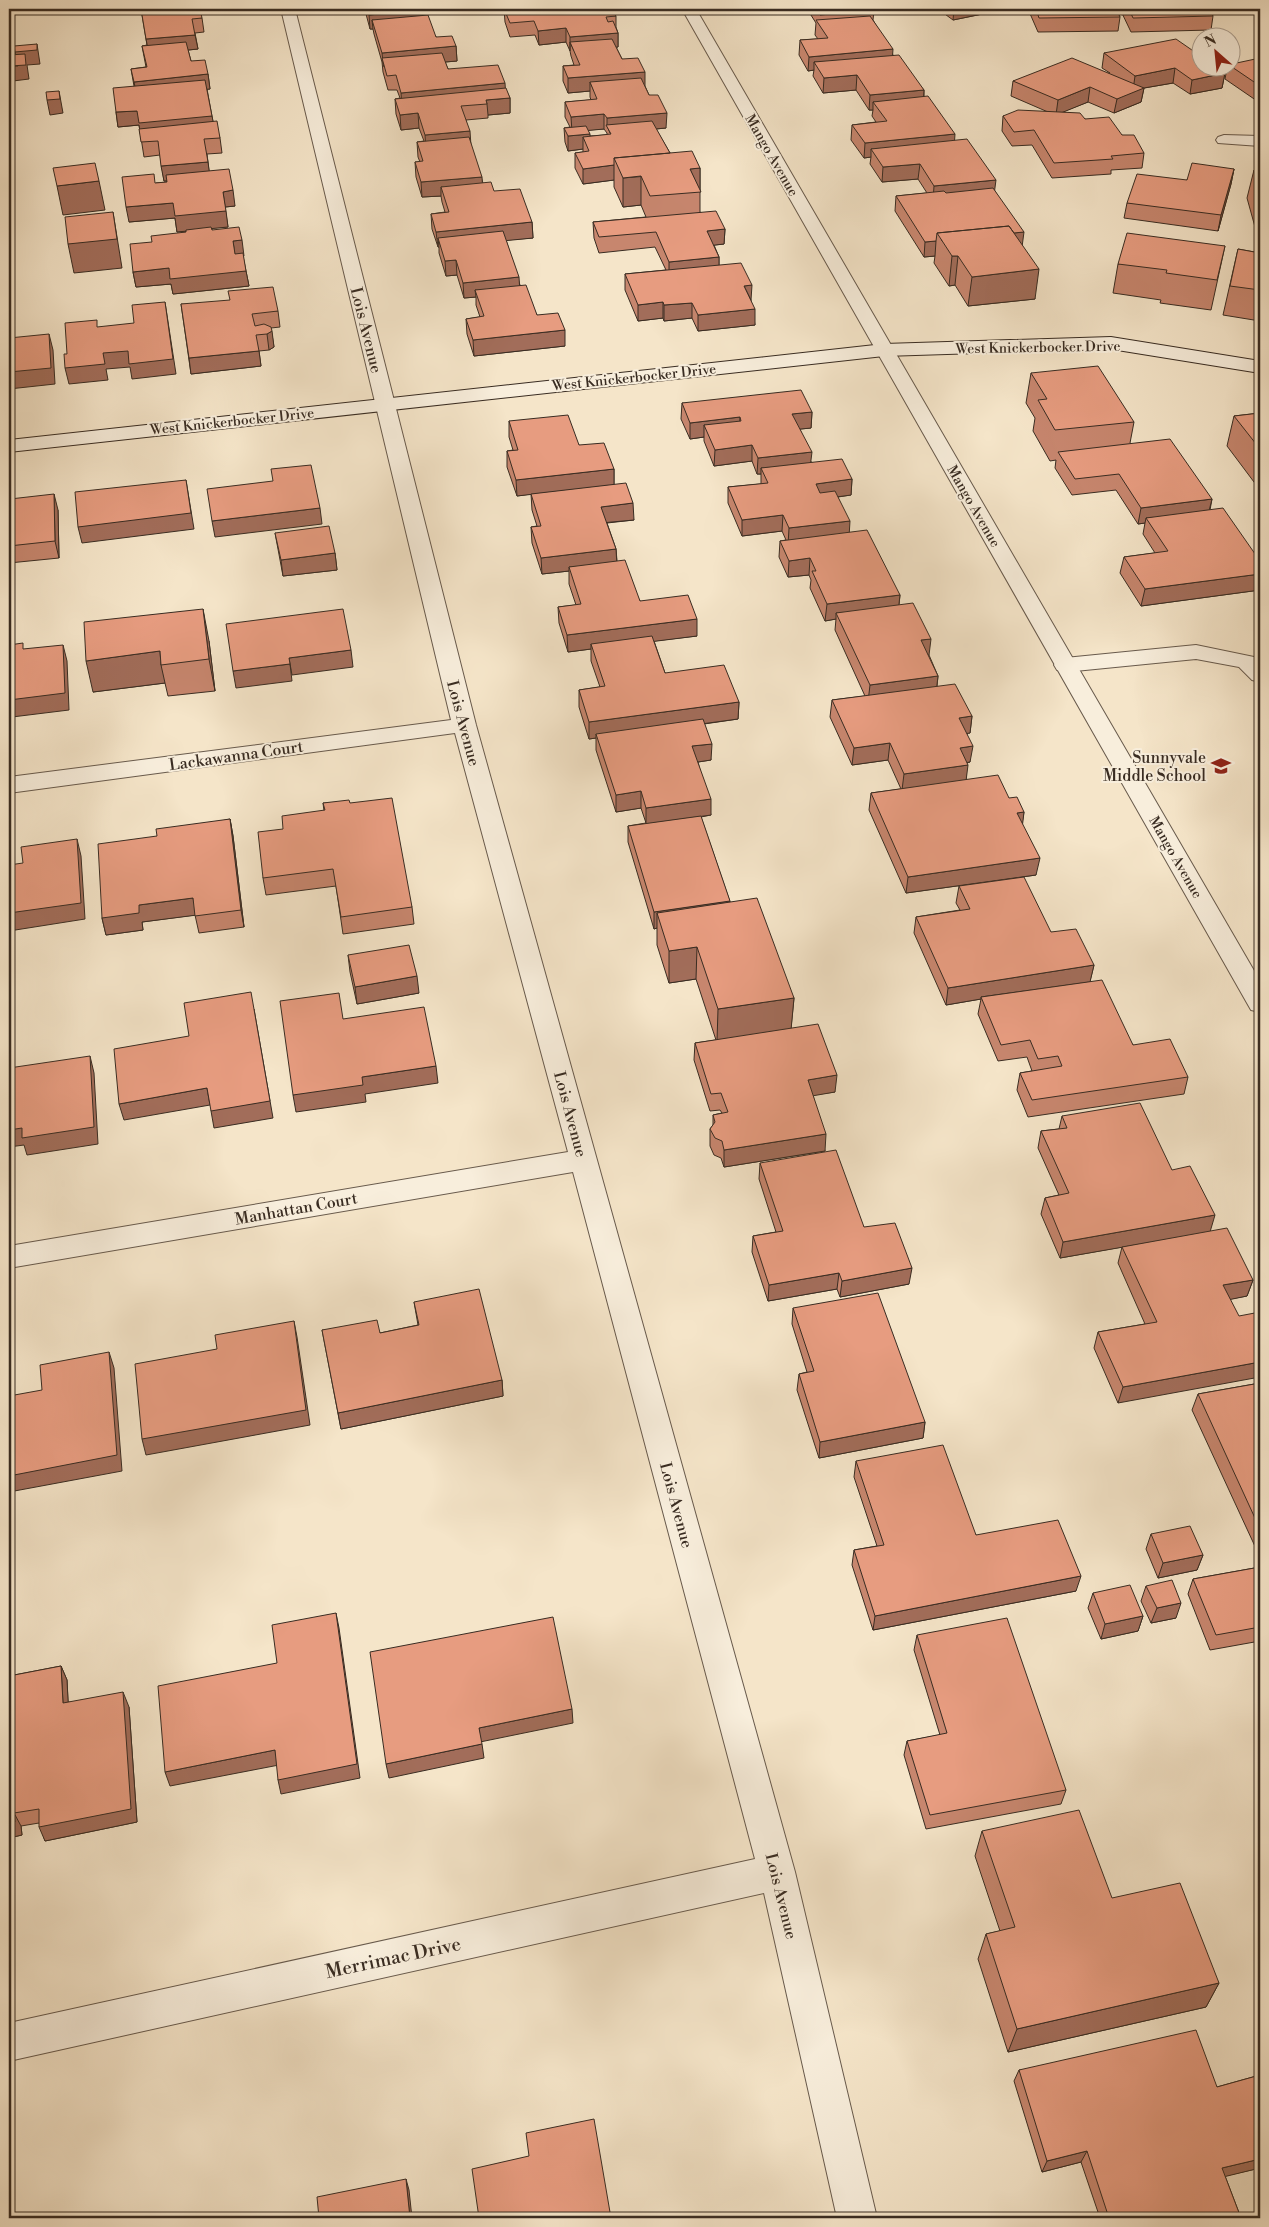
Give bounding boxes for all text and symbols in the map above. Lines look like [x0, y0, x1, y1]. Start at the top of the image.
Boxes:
north arrow [1192, 28, 1242, 78]
text: N [1202, 31, 1220, 52]
street label: Mango Avenue [740, 111, 802, 200]
street label: Lois Avenue [346, 285, 386, 375]
street label: West Knickerbocker Drive [954, 338, 1121, 358]
street label: West Knickerbocker Drive [550, 360, 717, 396]
street label: West Knickerbocker Drive [148, 404, 315, 440]
street label: Mango Avenue [942, 462, 1004, 551]
street label: Lois Avenue [442, 678, 484, 768]
street label: Lackawanna Court [168, 737, 305, 775]
place label: Sunnyvale Middle School [1103, 748, 1206, 786]
school or university icon: Sunnyvale Middle School [1210, 755, 1232, 777]
street label: Mango Avenue [1144, 813, 1206, 902]
street label: Lois Avenue [549, 1069, 591, 1159]
street label: Manhattan Court [233, 1188, 359, 1230]
street label: Lois Avenue [655, 1460, 697, 1550]
street label: Lois Avenue [761, 1851, 801, 1941]
street label: Merrimac Drive [323, 1932, 463, 1984]

